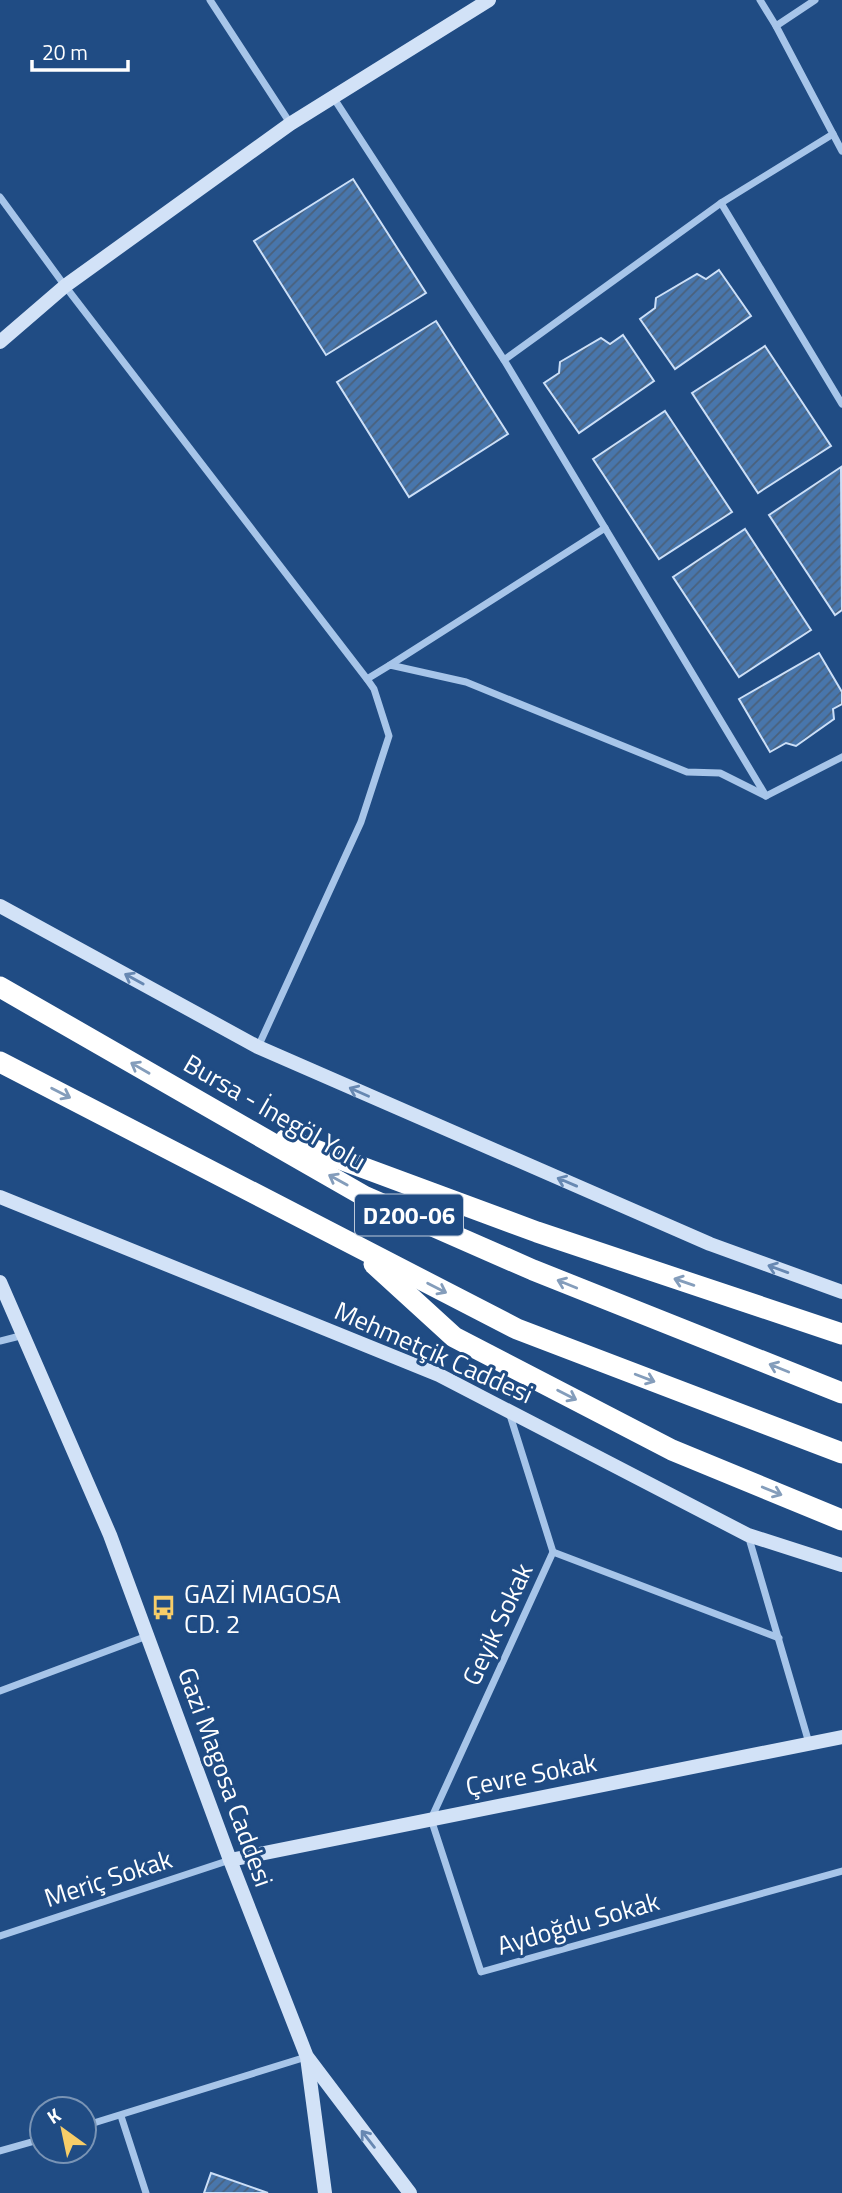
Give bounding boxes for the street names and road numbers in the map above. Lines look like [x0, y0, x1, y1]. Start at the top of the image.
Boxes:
street label: Bursa - İnegöl Yolu [177, 1044, 373, 1180]
road number: D200-06 [355, 1195, 463, 1236]
street label: Mehmetçik Caddesi [329, 1291, 539, 1413]
street label: Geyik Sokak [452, 1556, 542, 1692]
street label: Gazi Magosa Caddesi [168, 1662, 284, 1892]
street label: Çevre Sokak [462, 1742, 600, 1806]
street label: Meriç Sokak [39, 1839, 177, 1917]
street label: Aydoğdu Sokak [492, 1881, 664, 1965]

